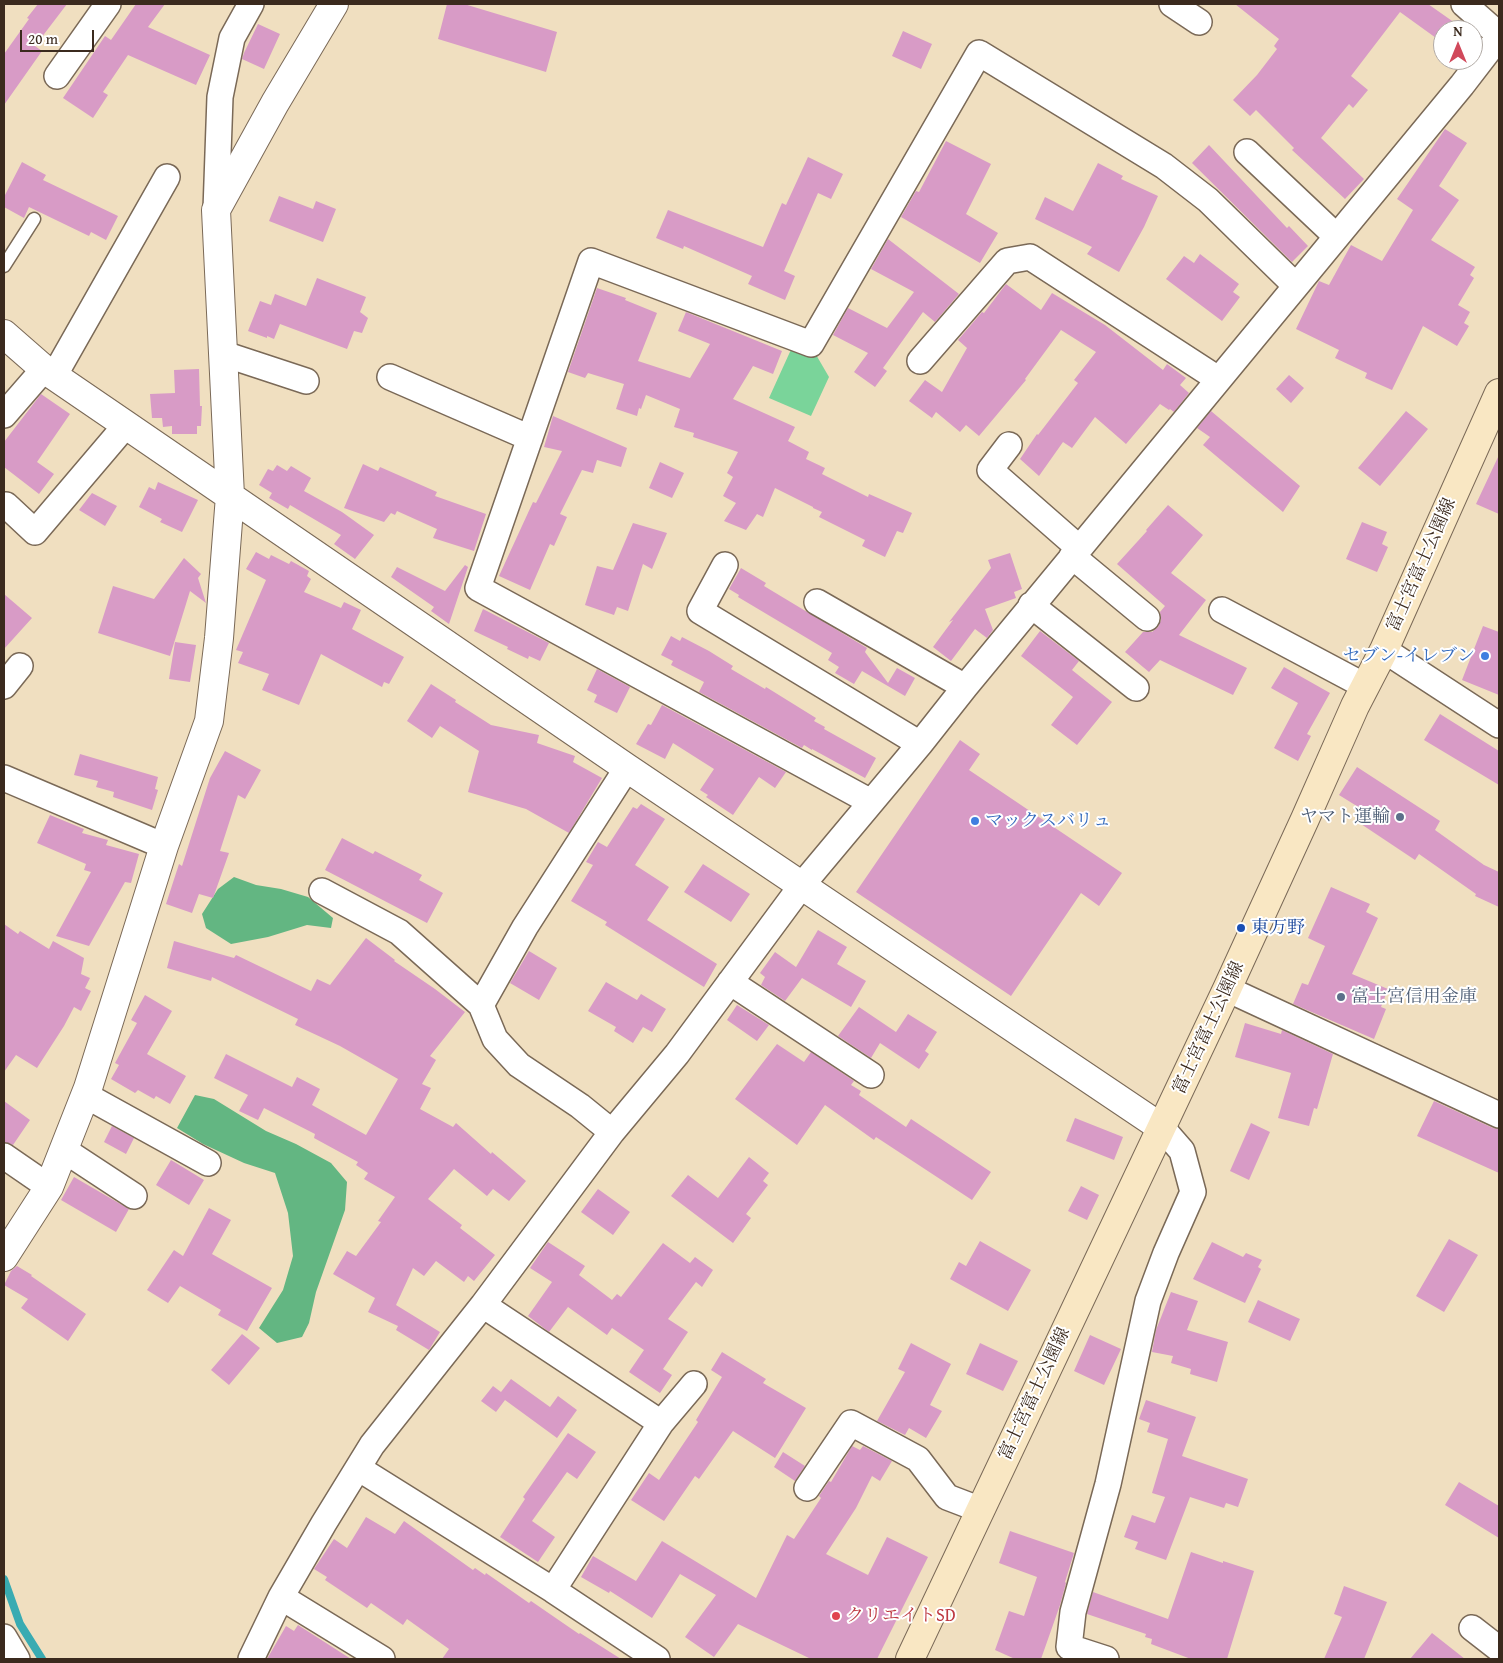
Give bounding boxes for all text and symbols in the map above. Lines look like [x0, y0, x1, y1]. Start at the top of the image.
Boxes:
scale bar [22, 20, 96, 52]
north arrow [1433, 20, 1483, 70]
text: N [1453, 21, 1463, 41]
text: 20 m [28, 28, 58, 49]
street label: 富士宮富士公園線 [1383, 495, 1461, 635]
place label: セブン-イレブン [1343, 645, 1475, 667]
marker: セブン-イレブン [1479, 650, 1491, 662]
place label: ヤマト運輸 [1300, 806, 1390, 828]
place label: マックスバリュ [985, 810, 1111, 832]
marker: ヤマト運輸 [1394, 811, 1406, 823]
marker: マックスバリュ [969, 815, 981, 827]
place label: 東万野 [1251, 917, 1305, 939]
marker: 東万野 [1235, 922, 1247, 934]
street label: 富士宮富士公園線 [1169, 958, 1249, 1098]
place label: 富士宮信用金庫 [1351, 986, 1477, 1008]
marker: 富士宮信用金庫 [1335, 991, 1347, 1003]
street label: 富士宮富士公園線 [995, 1324, 1075, 1464]
place label: クリエイトSD [846, 1605, 956, 1627]
marker: クリエイトSD [830, 1610, 842, 1622]

